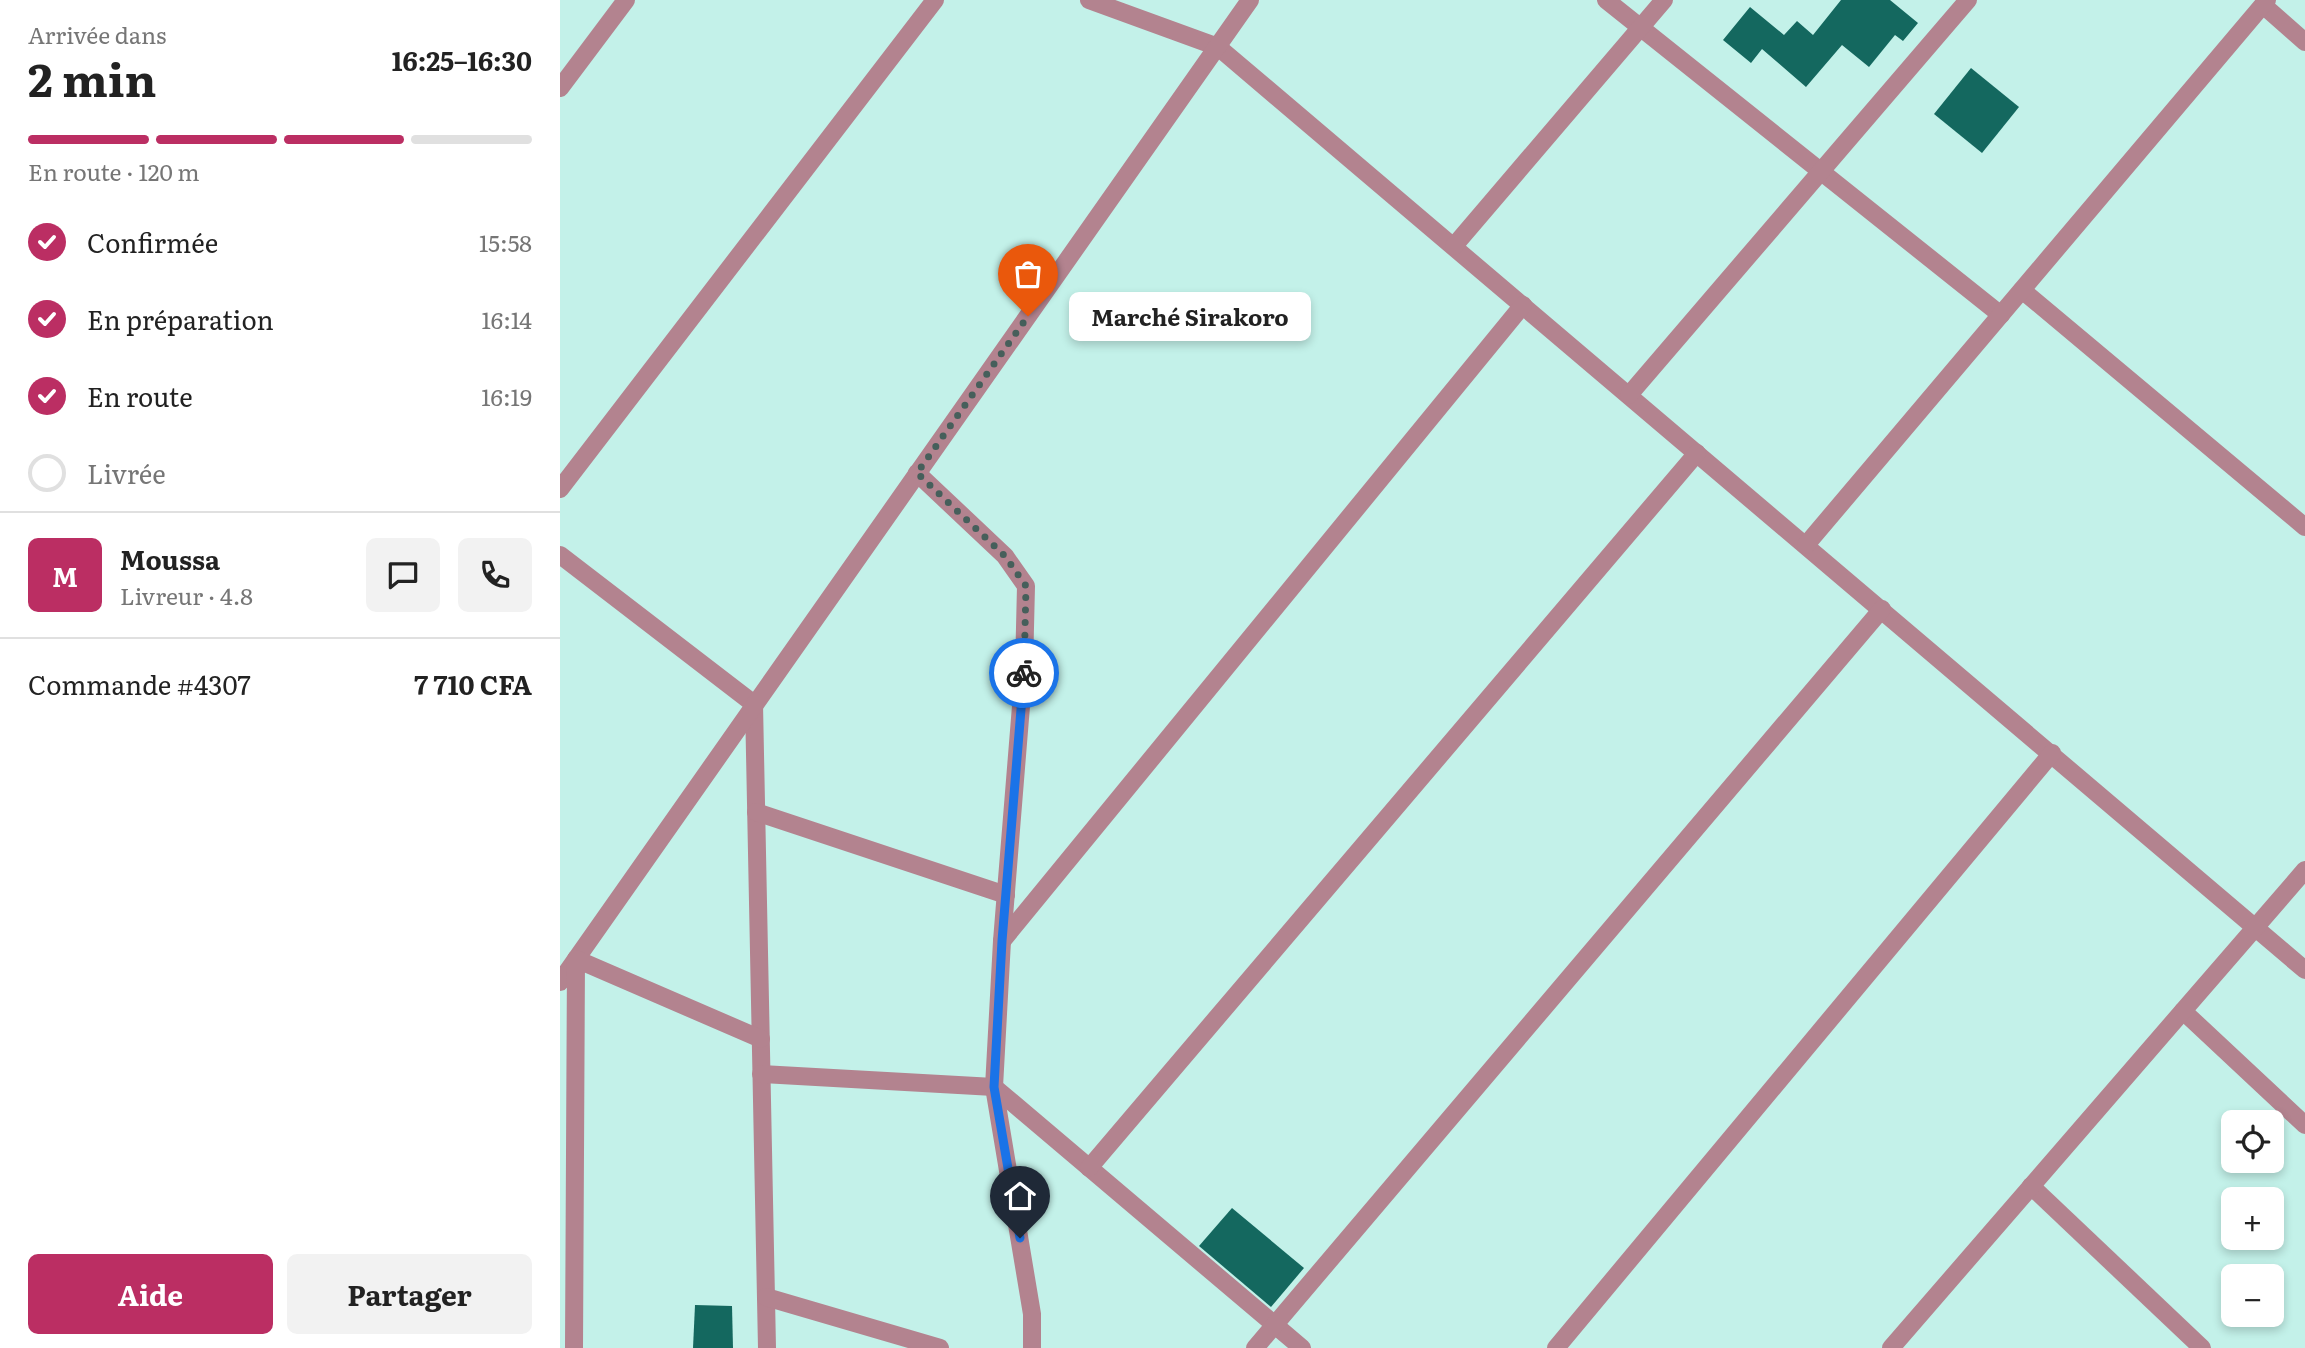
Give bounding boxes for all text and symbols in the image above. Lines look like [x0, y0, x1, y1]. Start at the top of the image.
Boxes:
text: Arrivée dans [28, 17, 166, 51]
text: 16:25–16:30 [392, 40, 532, 79]
text: 2 min [28, 43, 157, 111]
text: En route · 120 m [28, 154, 200, 188]
text: Confirmée [87, 222, 218, 261]
icon: check [28, 223, 66, 261]
text: 15:58 [479, 225, 532, 259]
pin [998, 244, 1058, 316]
icon: bag [1009, 255, 1047, 293]
callout: Marché Sirakoro [1070, 292, 1312, 340]
text: En préparation [87, 299, 274, 338]
text: Marché Sirakoro [1091, 299, 1289, 333]
icon: check [28, 300, 66, 338]
text: 16:14 [482, 302, 532, 336]
text: En route [87, 376, 193, 415]
icon: check [28, 377, 66, 415]
text: 16:19 [481, 379, 532, 413]
text: Livrée [87, 453, 166, 492]
button: chat [366, 538, 440, 612]
button: phone [458, 538, 532, 612]
text: Moussa [120, 539, 220, 578]
text: M [52, 556, 78, 595]
text: Livreur · 4.8 [120, 578, 253, 612]
courier [989, 638, 1059, 708]
icon: bike [1005, 654, 1043, 692]
text: Commande #4307 [28, 664, 251, 703]
text: 7 710 CFA [414, 664, 532, 703]
map controls [2221, 1110, 2284, 1327]
button: locate [2221, 1110, 2284, 1173]
pin [990, 1166, 1050, 1238]
icon: home [1001, 1177, 1039, 1215]
button: + [2221, 1187, 2284, 1250]
button: Aide [28, 1254, 273, 1334]
button: Partager [287, 1254, 532, 1334]
button: − [2221, 1264, 2284, 1327]

